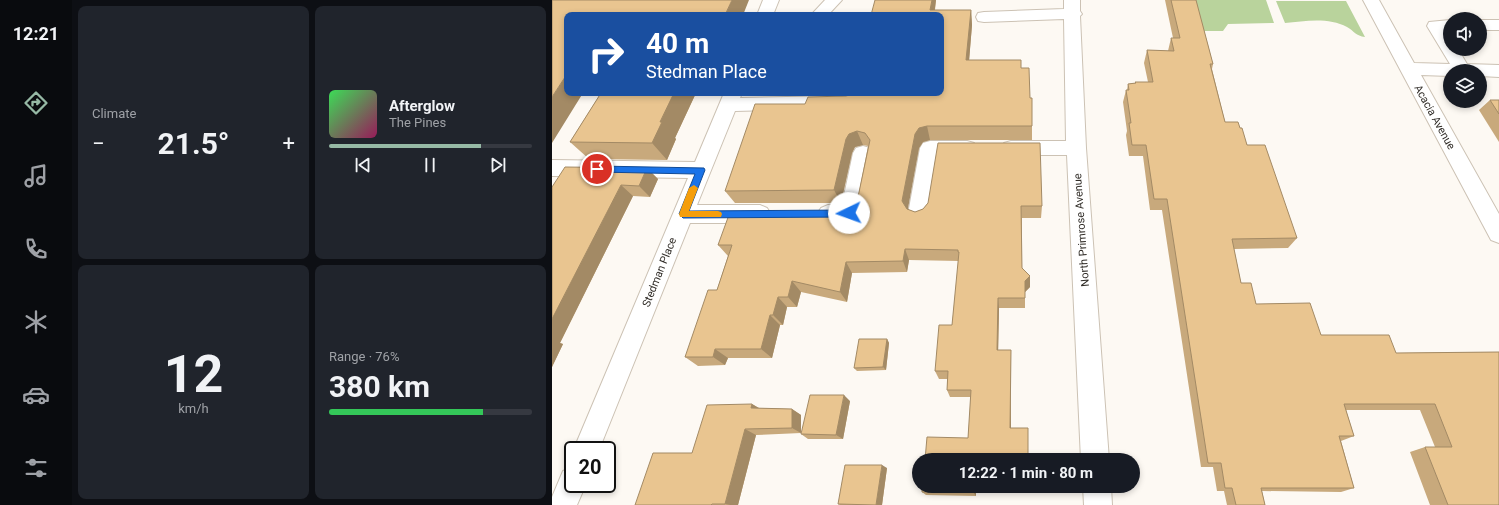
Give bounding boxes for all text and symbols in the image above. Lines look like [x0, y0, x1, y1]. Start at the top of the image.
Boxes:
map controls [1443, 12, 1487, 108]
button: sound [1443, 12, 1487, 56]
text: 12:21 [13, 23, 59, 44]
text: 40 m [646, 27, 709, 60]
icon: right [580, 28, 632, 80]
text: Stedman Place [646, 61, 767, 82]
button: layers [1443, 64, 1487, 108]
street label: Acacia Avenue [1411, 83, 1458, 152]
icon: directions [22, 89, 50, 117]
text: Afterglow [389, 97, 455, 115]
text: Climate [92, 106, 136, 121]
text: The Pines [389, 115, 446, 130]
text: 21.5° [158, 126, 230, 161]
text: − [92, 131, 105, 156]
text: + [283, 131, 295, 156]
pin [580, 152, 614, 186]
icon: previous [352, 154, 374, 176]
icon: pause [419, 154, 441, 176]
icon: next [487, 154, 509, 176]
icon: arrive [586, 158, 608, 180]
icon: music [22, 162, 50, 190]
street label: North Primrose Avenue [1071, 173, 1092, 287]
position arrow [828, 192, 870, 234]
icon: phone [22, 235, 50, 263]
street label: Stedman Place [640, 235, 679, 309]
icon: climate [22, 308, 50, 336]
text: 12 [164, 344, 223, 405]
text: Range · 76% [329, 349, 399, 364]
text: 380 km [329, 369, 430, 404]
icon: car [22, 381, 50, 409]
text: km/h [178, 401, 209, 416]
speed limit sign: 20 [564, 441, 616, 493]
icon: filters [22, 454, 50, 482]
text: 12:22 · 1 min · 80 m [959, 464, 1093, 482]

